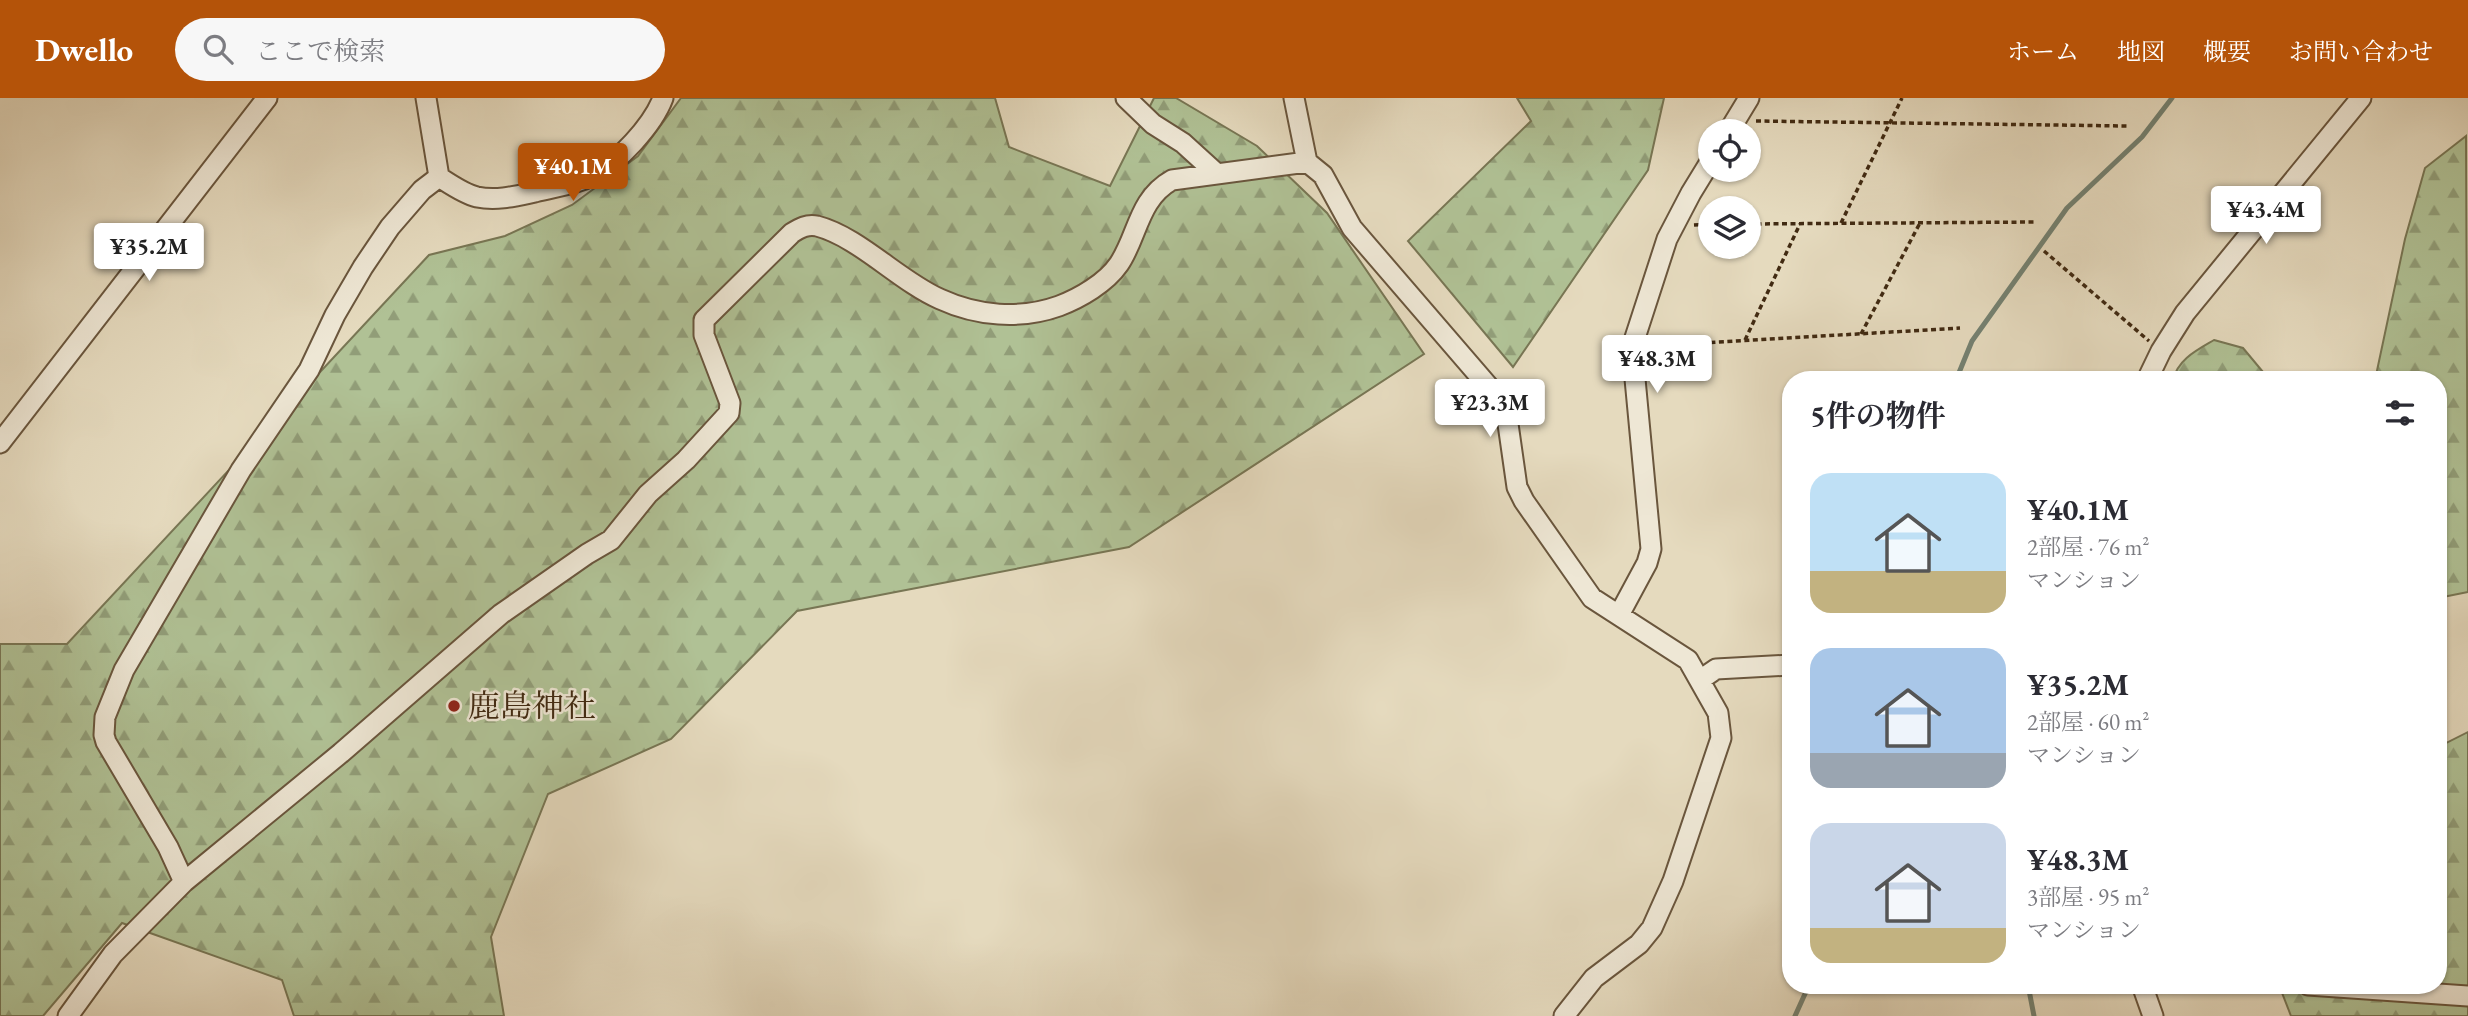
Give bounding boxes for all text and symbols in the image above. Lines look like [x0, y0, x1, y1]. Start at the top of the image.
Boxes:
search box [175, 18, 665, 81]
text: Dwello [35, 28, 133, 71]
icon: search [199, 30, 237, 68]
text: ここで検索 [255, 34, 385, 68]
text: ホーム [2007, 36, 2079, 67]
text: 地図 [2117, 36, 2165, 67]
text: 概要 [2203, 36, 2251, 67]
text: お問い合わせ [2289, 36, 2433, 67]
map controls [1698, 119, 1761, 259]
button: locate [1698, 119, 1761, 182]
pin: ¥40.1M [516, 144, 630, 203]
text: ¥40.1M [534, 151, 612, 181]
pin: ¥43.4M [2209, 186, 2323, 246]
text: ¥43.4M [2227, 194, 2305, 224]
button: layers [1698, 196, 1761, 259]
pin: ¥35.2M [92, 223, 206, 283]
text: ¥35.2M [110, 231, 188, 261]
pin: ¥48.3M [1600, 336, 1714, 395]
text: ¥48.3M [1618, 343, 1696, 373]
pin: ¥23.3M [1433, 380, 1547, 439]
text: ¥23.3M [1451, 387, 1529, 417]
icon: filters [2381, 394, 2419, 432]
text: 5件の物件 [1810, 396, 1946, 435]
text: ¥40.1M [2027, 490, 2129, 529]
icon: home [1866, 501, 1950, 585]
text: 2部屋 · 76 m² [2027, 532, 2149, 562]
text: マンション [2027, 565, 2141, 595]
text: ¥35.2M [2027, 665, 2129, 704]
icon: home [1866, 676, 1950, 760]
place label: 鹿島神社 [468, 685, 596, 727]
marker: 鹿島神社 [446, 698, 462, 714]
text: 2部屋 · 60 m² [2027, 707, 2149, 737]
text: マンション [2027, 740, 2141, 770]
text: ¥48.3M [2027, 840, 2129, 879]
icon: home [1866, 851, 1950, 935]
text: 3部屋 · 95 m² [2027, 882, 2149, 912]
text: マンション [2027, 915, 2141, 945]

